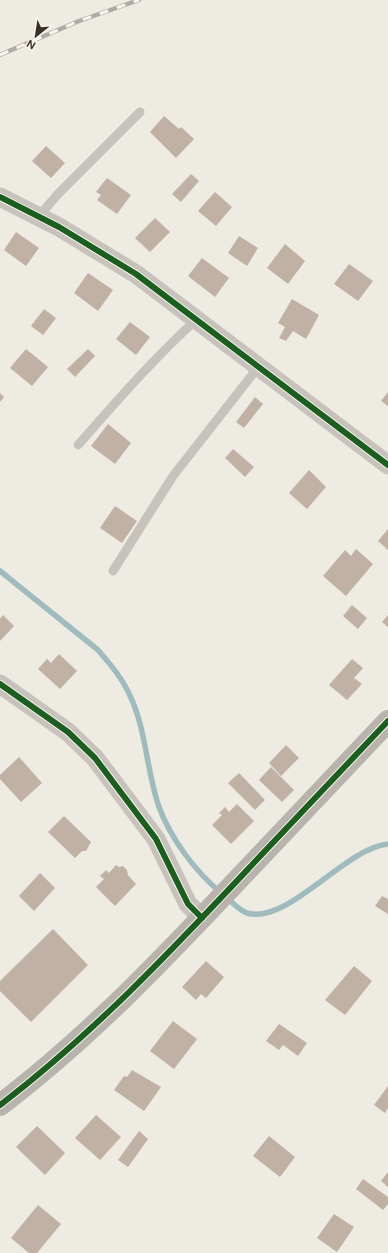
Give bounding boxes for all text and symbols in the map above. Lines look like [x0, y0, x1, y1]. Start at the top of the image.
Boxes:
north arrow [16, 16, 56, 56]
text: N [24, 37, 38, 53]

